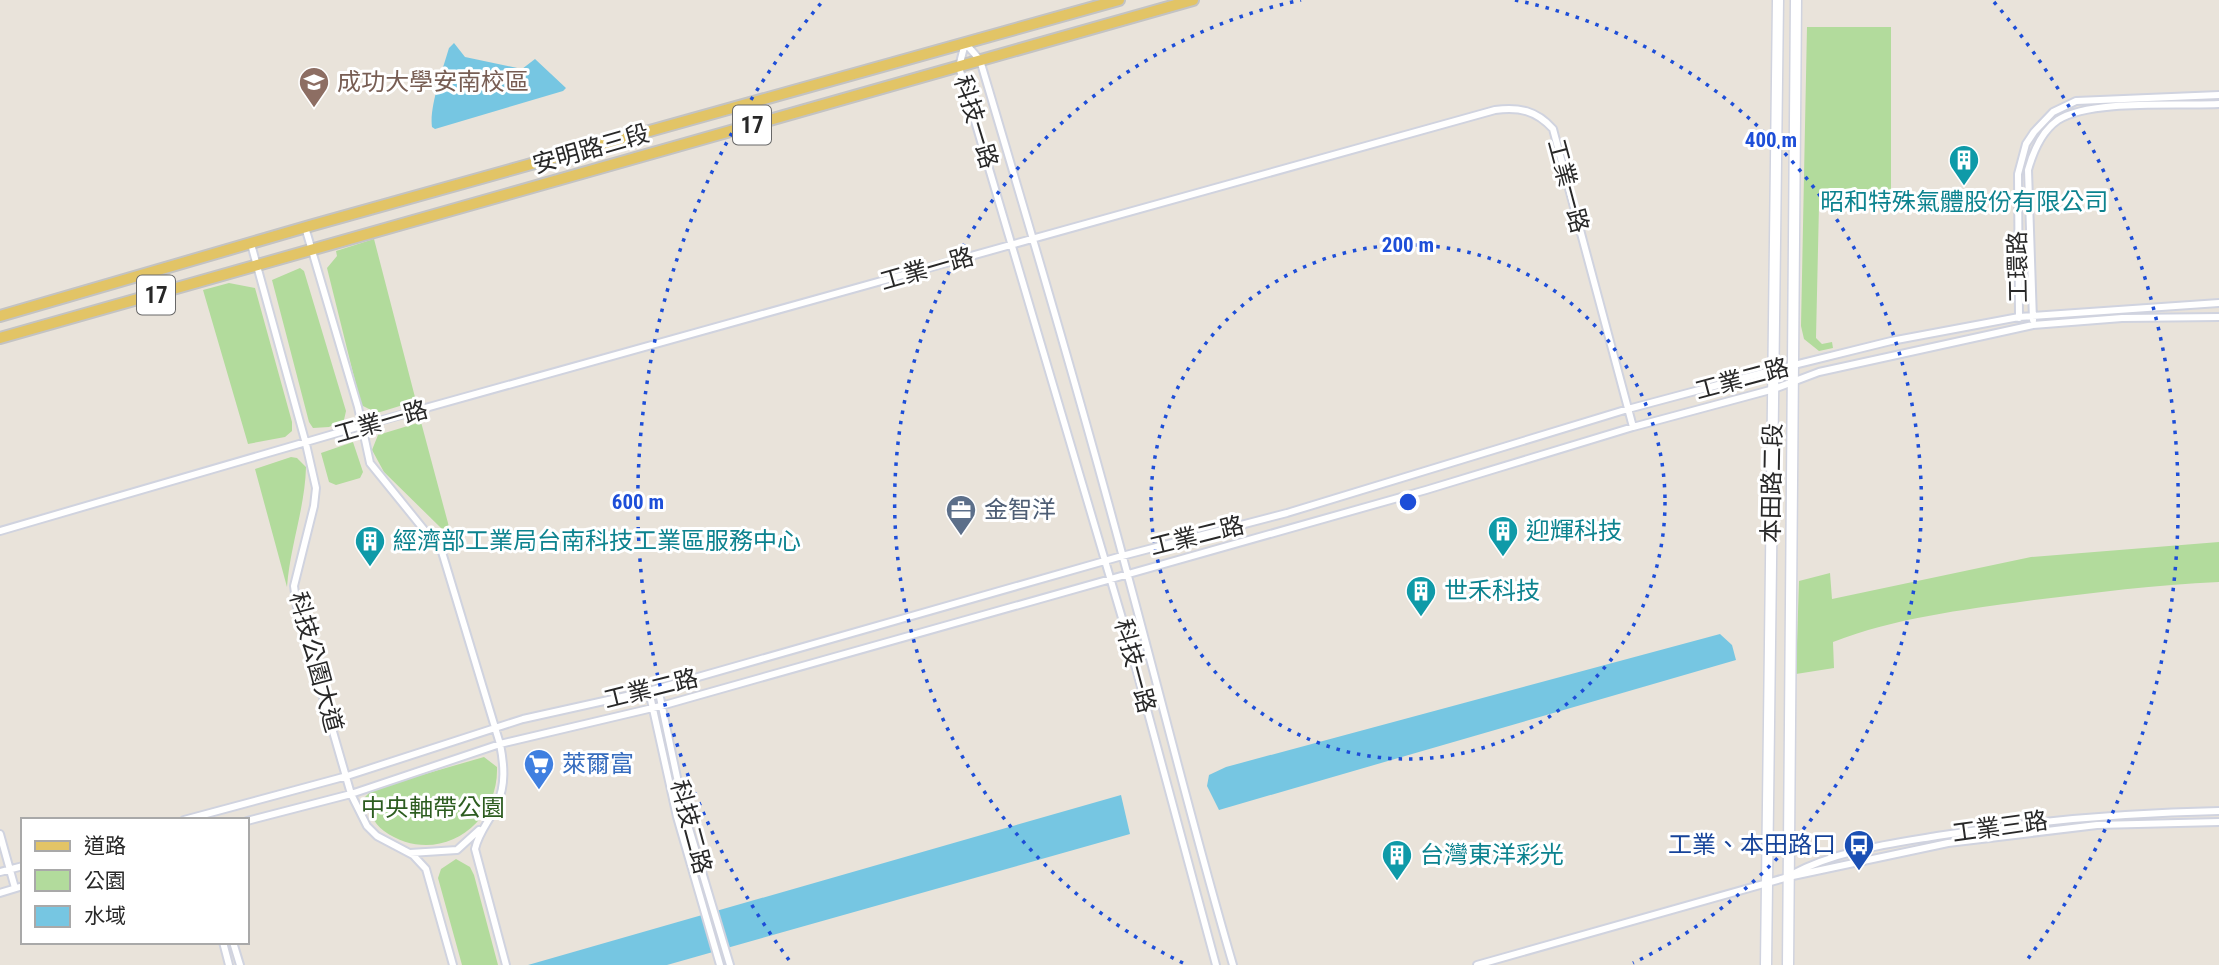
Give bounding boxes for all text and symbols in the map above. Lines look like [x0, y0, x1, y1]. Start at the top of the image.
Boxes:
school or university icon: 成功大學安南校區 [297, 65, 331, 109]
place label: 成功大學安南校區 [337, 68, 529, 96]
street label: 科技一路 [949, 72, 1003, 172]
road number: 17 [733, 106, 771, 144]
street label: 安明路三段 [529, 119, 653, 179]
text: 400 m [1745, 128, 1797, 152]
street label: 工業一路 [1542, 136, 1594, 236]
building icon: 昭和特殊氣體股份有限公司 [1947, 143, 1981, 187]
place label: 昭和特殊氣體股份有限公司 [1820, 188, 2108, 216]
street label: 工環路 [2003, 231, 2033, 303]
text: 200 m [1382, 233, 1434, 257]
street label: 工業一路 [877, 242, 977, 296]
road number: 17 [137, 276, 175, 314]
street label: 工業二路 [1692, 353, 1792, 405]
street label: 工業一路 [331, 395, 431, 449]
street label: 本田路二段 [1757, 423, 1787, 543]
text: 600 m [612, 490, 664, 514]
centre of rings [1396, 490, 1420, 514]
office icon: 金智洋 [944, 493, 978, 537]
place label: 金智洋 [984, 496, 1056, 524]
street label: 工業二路 [1147, 511, 1247, 561]
building icon: 迎輝科技 [1486, 514, 1520, 558]
place label: 迎輝科技 [1526, 517, 1622, 545]
building icon: 經濟部工業局台南科技工業區服務中心 [353, 524, 387, 568]
place label: 經濟部工業局台南科技工業區服務中心 [393, 527, 801, 555]
building icon: 世禾科技 [1404, 574, 1438, 618]
place label: 世禾科技 [1444, 577, 1540, 605]
street label: 科技公園大道 [284, 589, 348, 735]
street label: 科技一路 [1109, 616, 1161, 716]
street label: 工業二路 [601, 664, 701, 714]
supermarket icon: 萊爾富 [522, 747, 556, 791]
place label: 萊爾富 [562, 750, 634, 778]
street label: 科技二路 [665, 777, 717, 877]
park label: 中央軸帶公園 [361, 794, 505, 822]
street label: 工業三路 [1951, 806, 2049, 848]
legend [21, 818, 248, 944]
bus stop icon: 工業、本田路口 [1842, 828, 1876, 872]
place label: 工業、本田路口 [1668, 831, 1836, 859]
text: 道路 [84, 834, 126, 858]
building icon: 台灣東洋彩光 [1380, 838, 1414, 882]
place label: 台灣東洋彩光 [1420, 841, 1564, 869]
text: 公園 [84, 869, 126, 893]
text: 水域 [84, 904, 126, 928]

